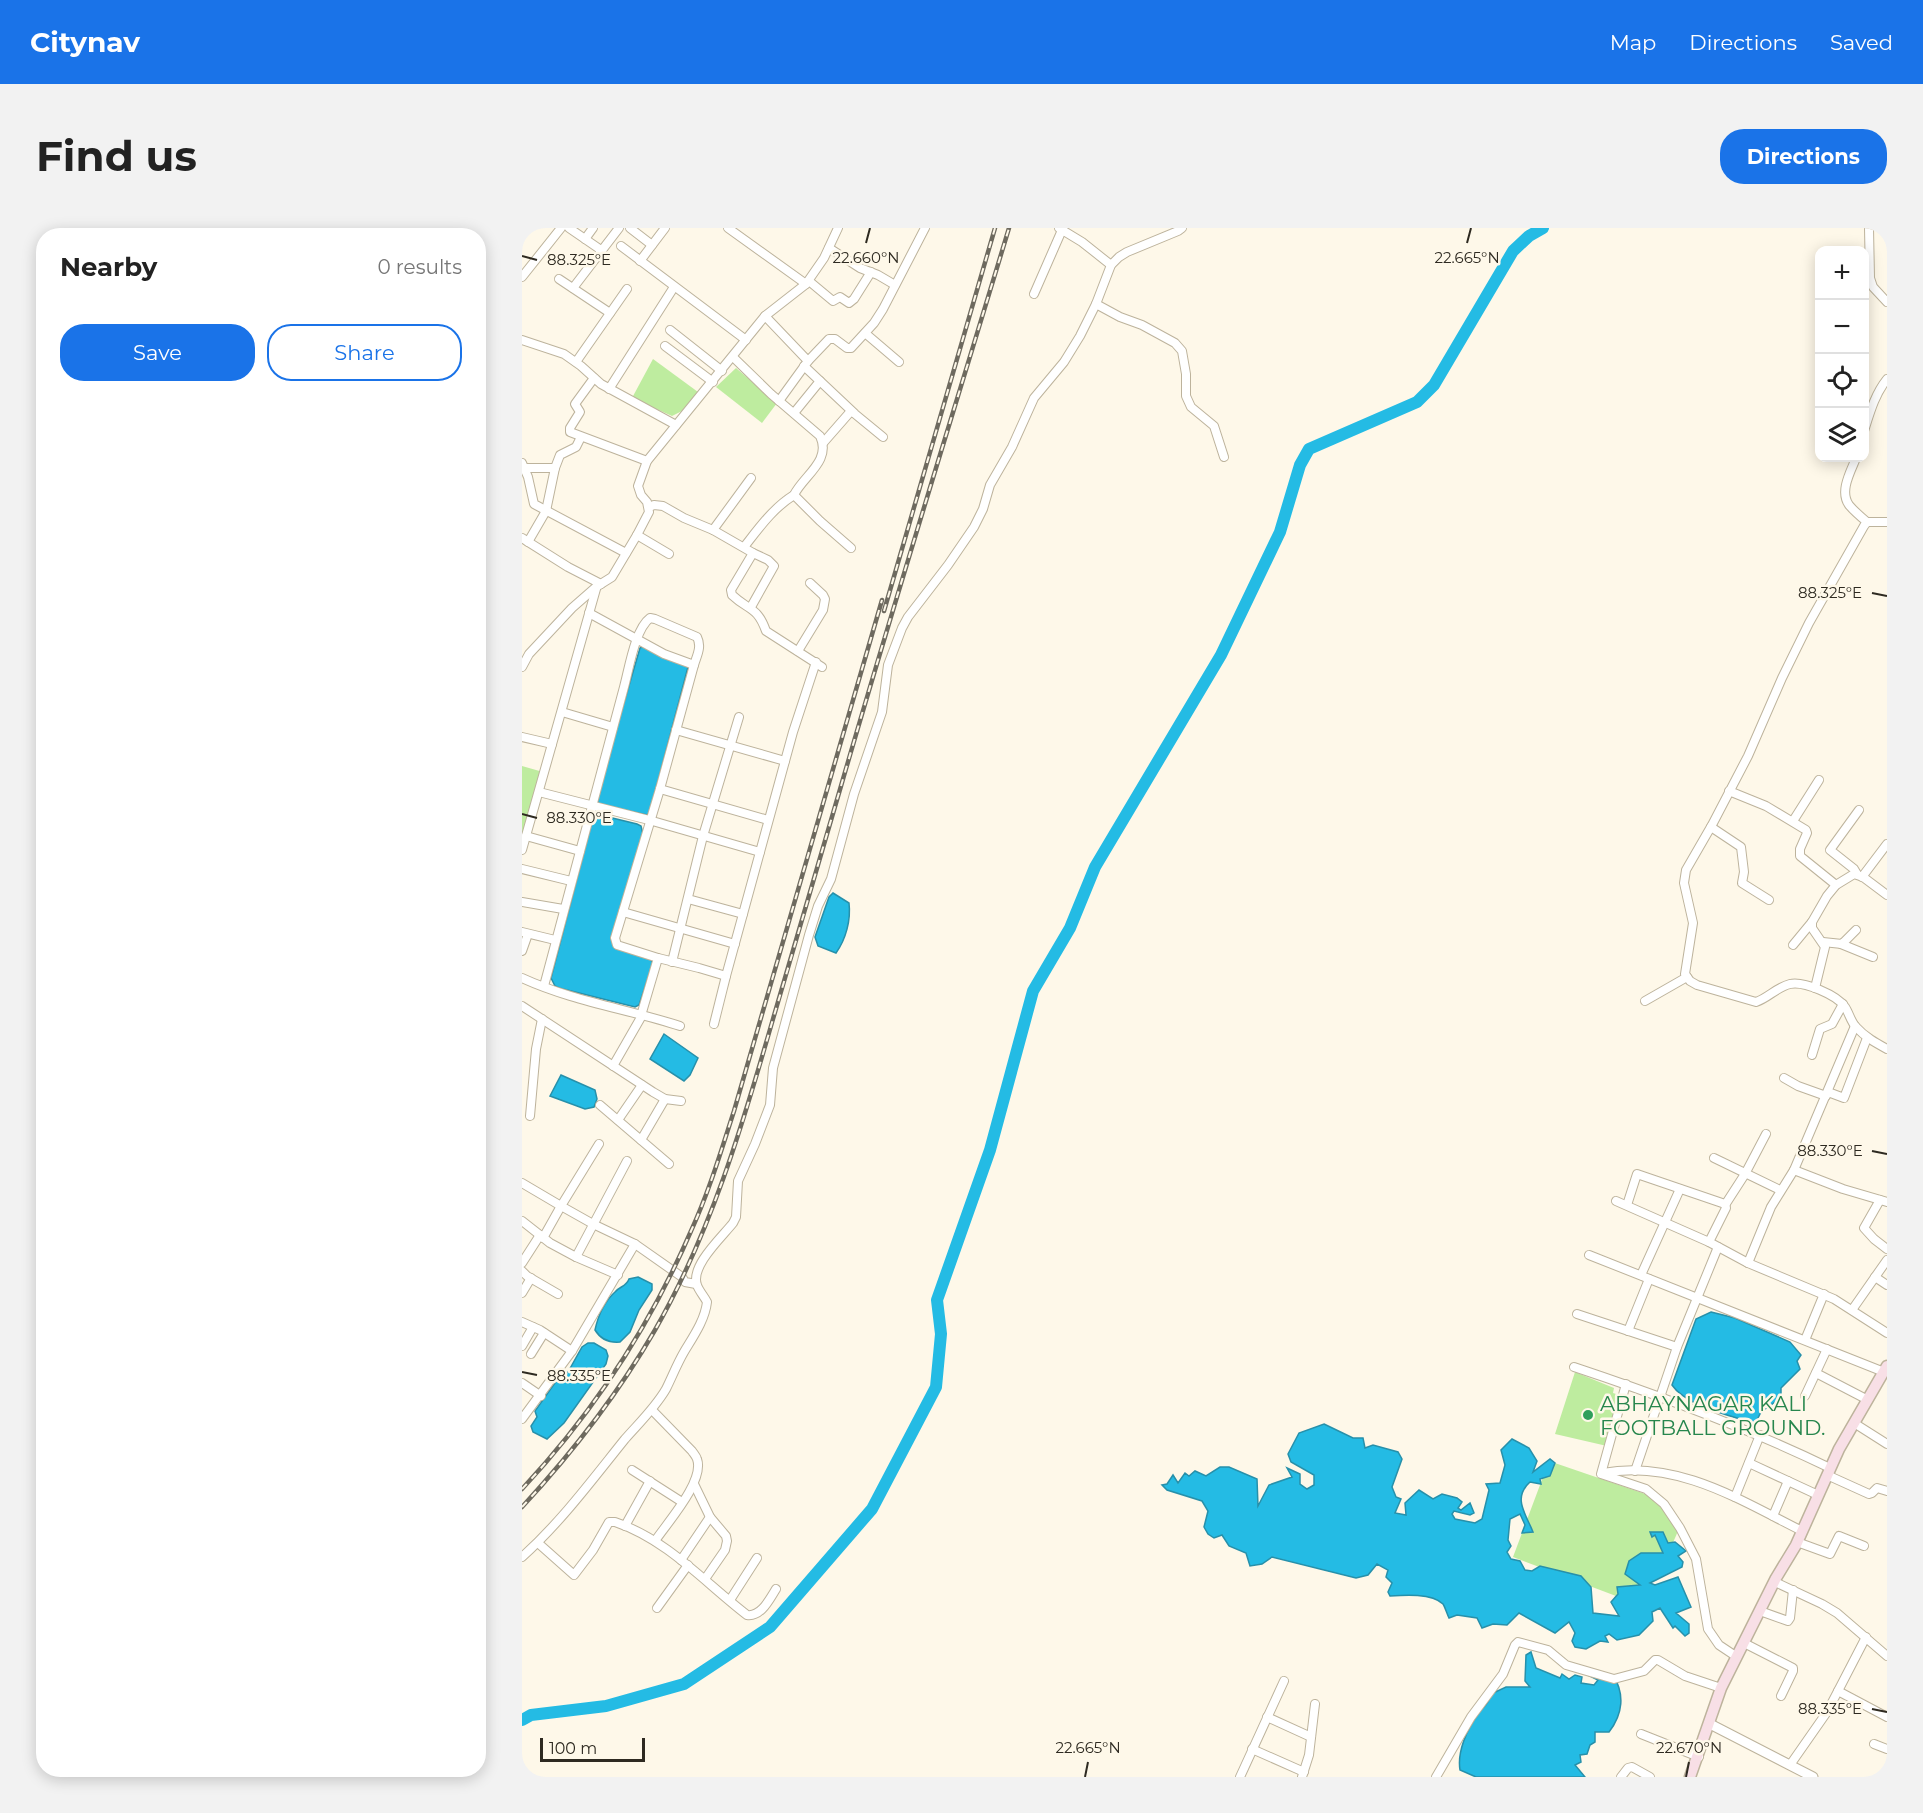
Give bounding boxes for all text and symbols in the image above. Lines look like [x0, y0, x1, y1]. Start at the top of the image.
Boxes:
text: Citynav [30, 25, 140, 59]
text: Map [1610, 30, 1656, 55]
text: Directions [1689, 30, 1797, 55]
text: Saved [1830, 30, 1893, 55]
button: Directions [1720, 129, 1887, 184]
text: Find us [36, 130, 197, 182]
map controls [1815, 246, 1869, 462]
button: + [1815, 246, 1869, 300]
text: 22.660°N [833, 248, 899, 267]
text: 22.665°N [1434, 248, 1500, 267]
text: 88.325°E [547, 250, 611, 269]
text: Nearby [60, 251, 157, 283]
text: 0 results [377, 255, 462, 279]
button: − [1815, 300, 1869, 354]
button: Save [60, 324, 255, 381]
button: Share [267, 324, 462, 381]
button: locate [1815, 354, 1869, 408]
button: layers [1815, 408, 1869, 462]
text: 88.325°E [1798, 583, 1862, 602]
text: 88.330°E [546, 808, 612, 827]
text: 88.330°E [1797, 1141, 1863, 1160]
text: 88.335°E [547, 1366, 611, 1385]
place label: ABHAYNAGAR KALI FOOTBALL GROUND. [1600, 1391, 1825, 1440]
marker: ABHAYNAGAR KALI FOOTBALL GROUND. [1581, 1408, 1595, 1422]
text: 88.335°E [1798, 1699, 1862, 1718]
scale bar [540, 1735, 645, 1762]
text: 22.665°N [1055, 1738, 1121, 1757]
text: 22.670°N [1656, 1738, 1722, 1757]
text: 100 m [549, 1739, 597, 1758]

